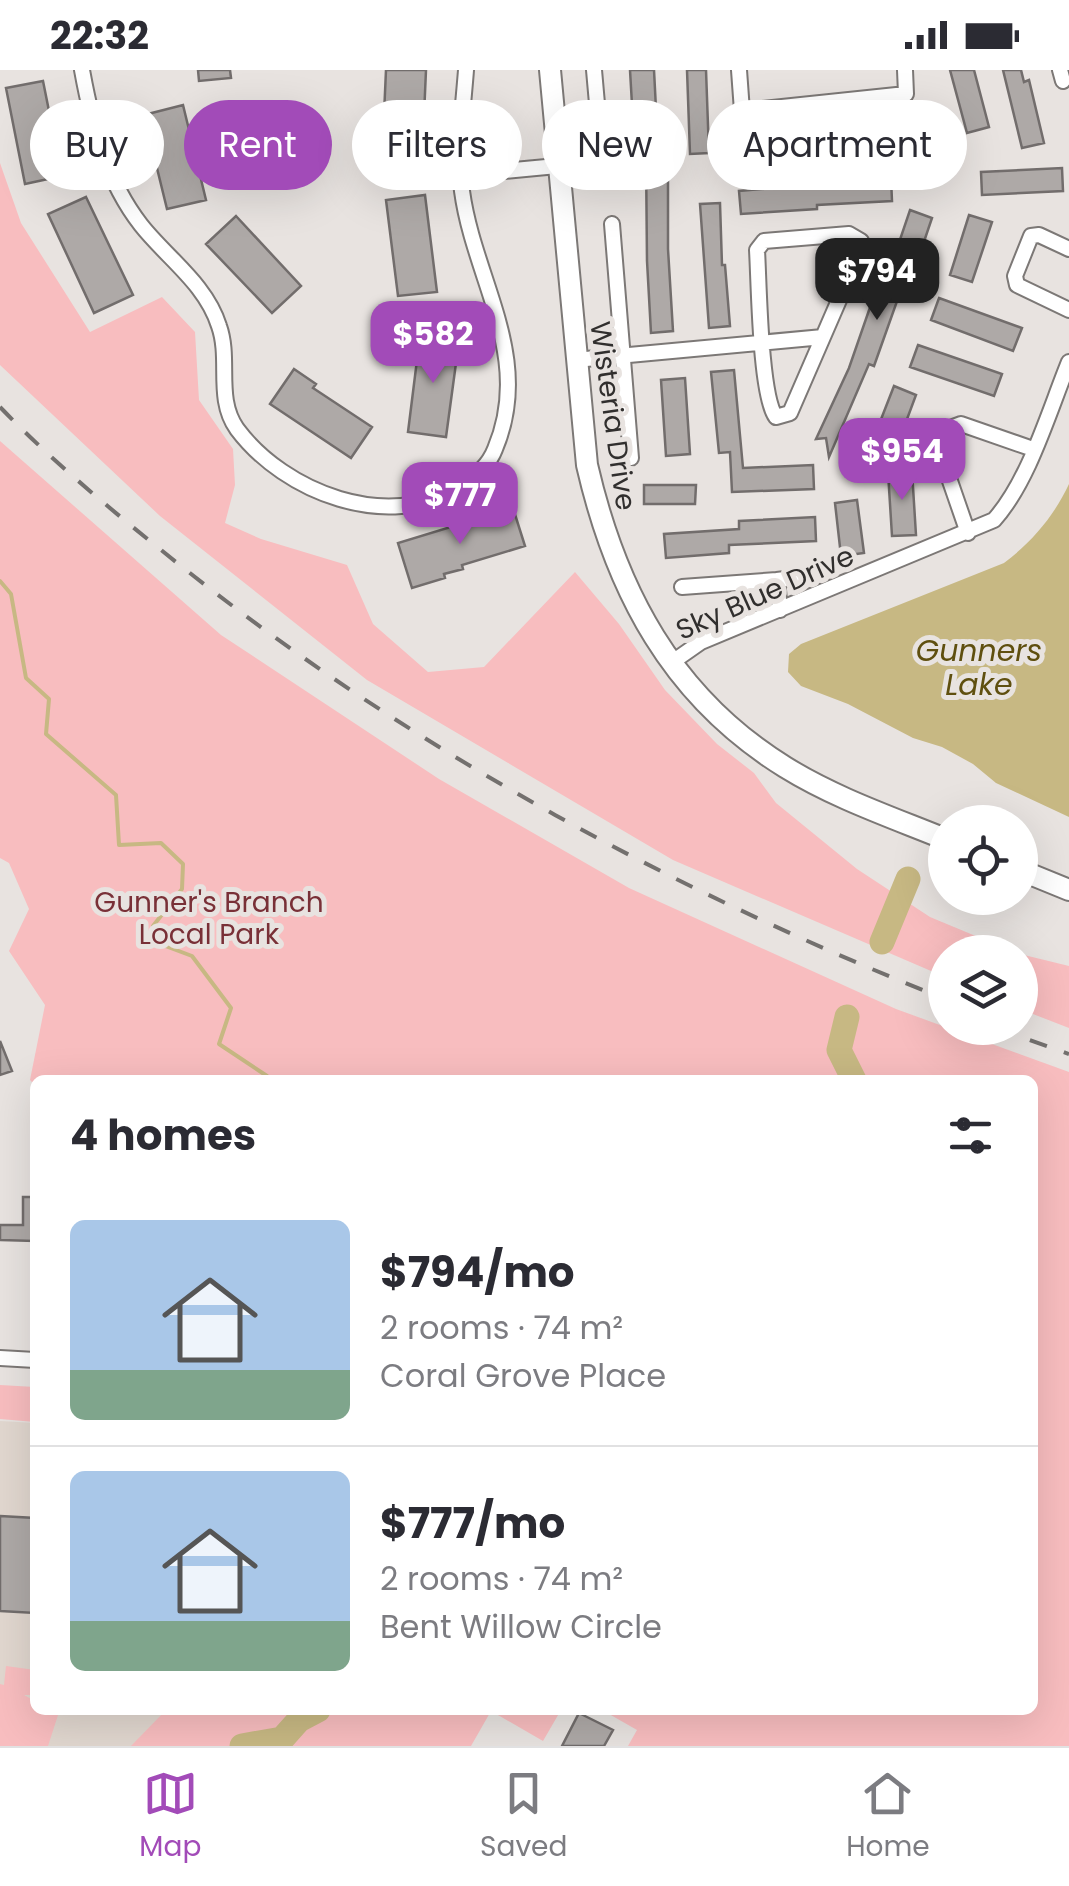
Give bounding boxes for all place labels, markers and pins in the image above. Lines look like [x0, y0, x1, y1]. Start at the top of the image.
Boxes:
pin: $794 [818, 238, 936, 323]
pin: $582 [374, 301, 492, 386]
pin: $954 [843, 418, 961, 503]
pin: $777 [401, 462, 519, 547]

